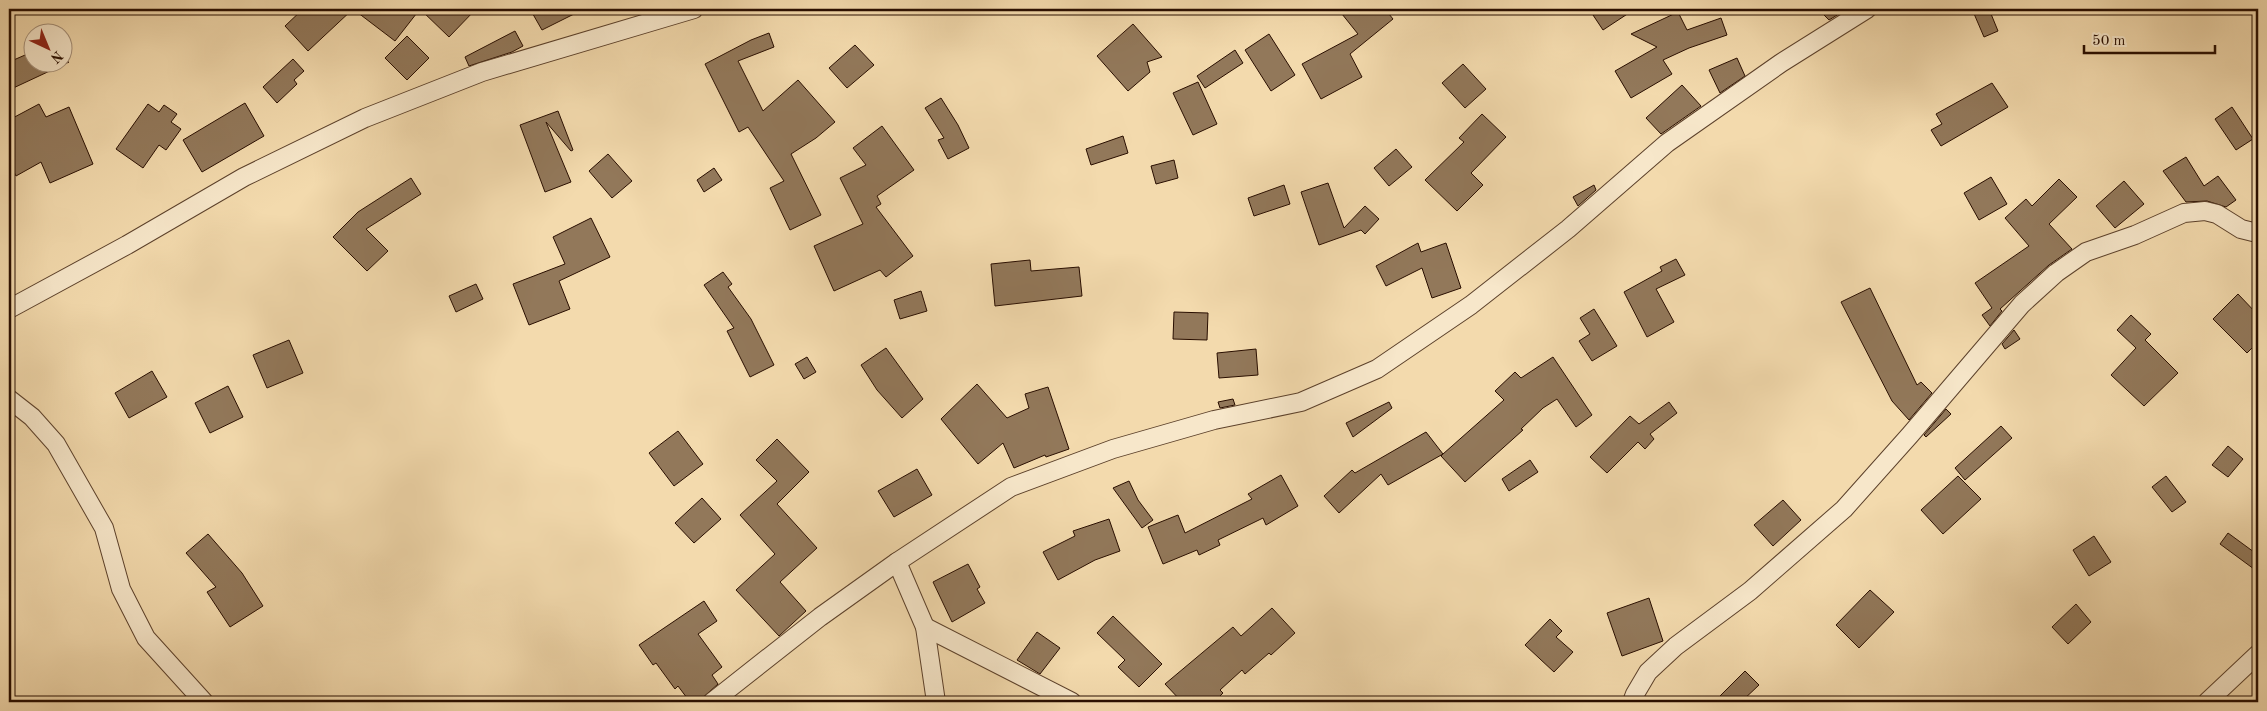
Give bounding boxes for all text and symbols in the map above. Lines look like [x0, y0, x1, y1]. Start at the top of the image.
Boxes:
north arrow [22, 22, 72, 72]
scale bar [2084, 22, 2216, 54]
text: 50 m [2092, 34, 2126, 49]
text: N [47, 48, 65, 66]

